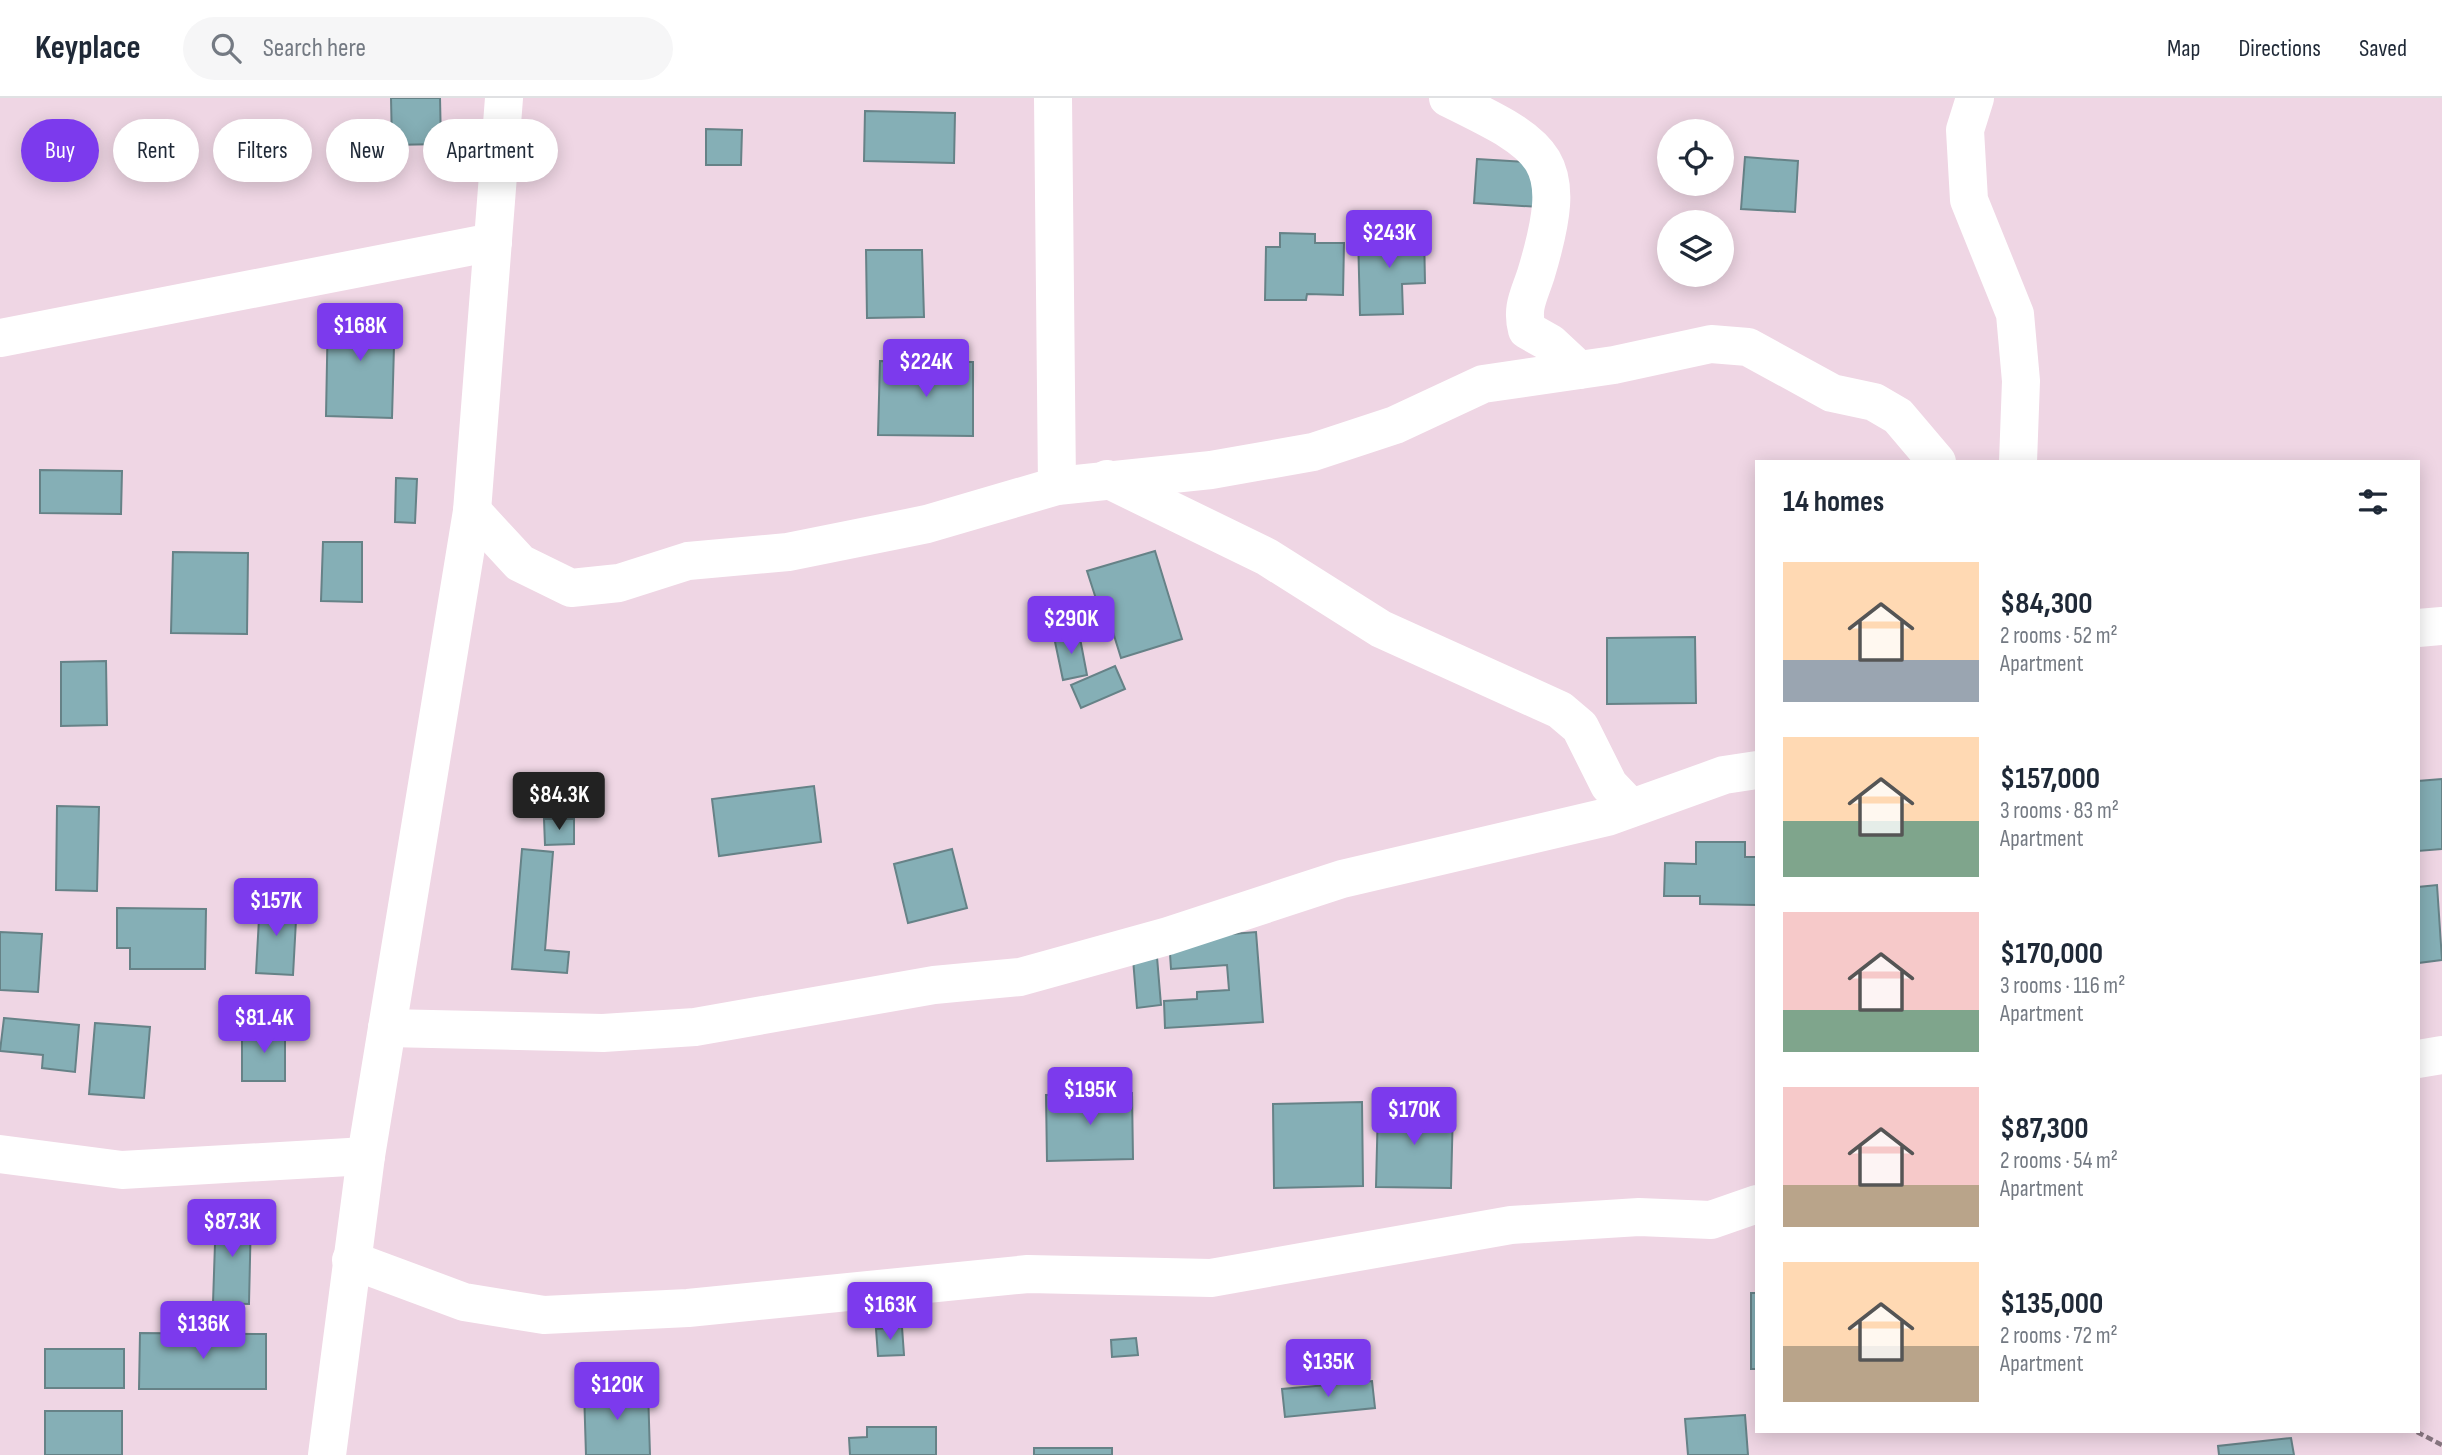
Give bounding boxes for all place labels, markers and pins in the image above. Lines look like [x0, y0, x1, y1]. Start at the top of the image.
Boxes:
pin: $243K [1340, 211, 1438, 270]
pin: $168K [311, 303, 409, 363]
pin: $224K [877, 340, 975, 399]
pin: $290K [1022, 596, 1120, 656]
pin: $84.3K [502, 772, 616, 832]
pin: $157K [227, 878, 325, 938]
pin: $81.4K [207, 996, 321, 1055]
pin: $195K [1041, 1068, 1139, 1127]
pin: $170K [1365, 1088, 1463, 1147]
pin: $87.3K [175, 1200, 289, 1259]
pin: $163K [841, 1282, 939, 1342]
pin: $136K [154, 1302, 252, 1361]
pin: $135K [1279, 1340, 1377, 1399]
pin: $120K [568, 1362, 666, 1422]

